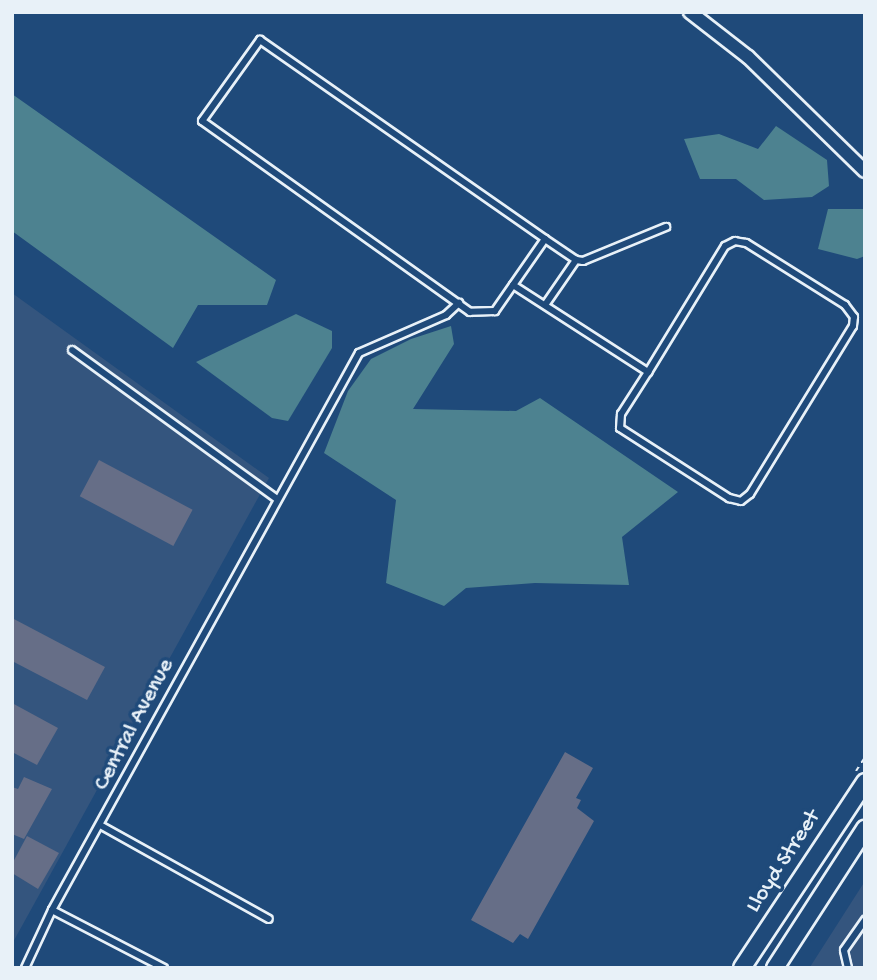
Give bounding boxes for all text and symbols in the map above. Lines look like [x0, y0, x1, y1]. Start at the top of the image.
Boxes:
street label: Central Avenue [89, 654, 181, 796]
street label: Lloyd Street [741, 805, 827, 919]

